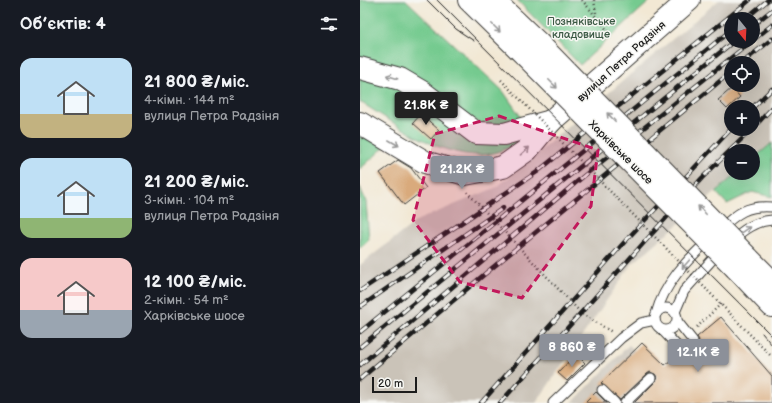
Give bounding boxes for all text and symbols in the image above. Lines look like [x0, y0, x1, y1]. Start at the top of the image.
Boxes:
north arrow [724, 12, 760, 48]
map controls [724, 12, 760, 180]
icon: filters [318, 13, 340, 35]
text: Об’єктів: 4 [20, 14, 106, 34]
park label: Позняківське кладовище [547, 15, 615, 41]
street label: вулиця Петра Радзіня [574, 18, 668, 104]
one-way arrow [491, 22, 501, 32]
button: locate [724, 56, 760, 92]
text: 21 800 ₴/міс. [144, 72, 249, 92]
one-way arrow [386, 72, 398, 80]
icon: home [52, 74, 100, 122]
one-way arrow [548, 79, 558, 89]
text: 4-кімн. · 144 m² [144, 92, 235, 108]
pin: 21.8K ₴ [389, 92, 463, 126]
text: 21.8K ₴ [404, 97, 448, 113]
button: + [724, 100, 760, 136]
text: вулиця Петра Радзіня [144, 108, 279, 124]
one-way arrow [606, 112, 616, 122]
street label: Харківське шосе [586, 118, 655, 187]
one-way arrow [388, 140, 400, 148]
button: − [724, 144, 760, 180]
one-way arrow [520, 146, 530, 155]
pin: 21.2K ₴ [425, 156, 499, 190]
text: 21.2K ₴ [440, 161, 484, 177]
text: 21 200 ₴/міс. [144, 172, 249, 192]
icon: home [52, 174, 100, 222]
text: 3-кімн. · 104 m² [144, 192, 234, 208]
one-way arrow [697, 205, 706, 215]
text: вулиця Петра Радзіня [144, 208, 279, 224]
one-way arrow [739, 226, 750, 234]
one-way arrow [681, 259, 690, 270]
text: 12 100 ₴/міс. [144, 272, 246, 292]
icon: home [52, 274, 100, 322]
text: 2-кімн. · 54 m² [144, 292, 229, 308]
text: Харківське шосе [144, 308, 245, 324]
pin: 8 860 ₴ [535, 334, 609, 368]
text: 8 860 ₴ [548, 339, 596, 355]
pin: 12.1K ₴ [661, 339, 735, 373]
text: 12.1K ₴ [677, 344, 719, 360]
scale bar [372, 375, 417, 394]
text: 20 m [378, 377, 403, 390]

